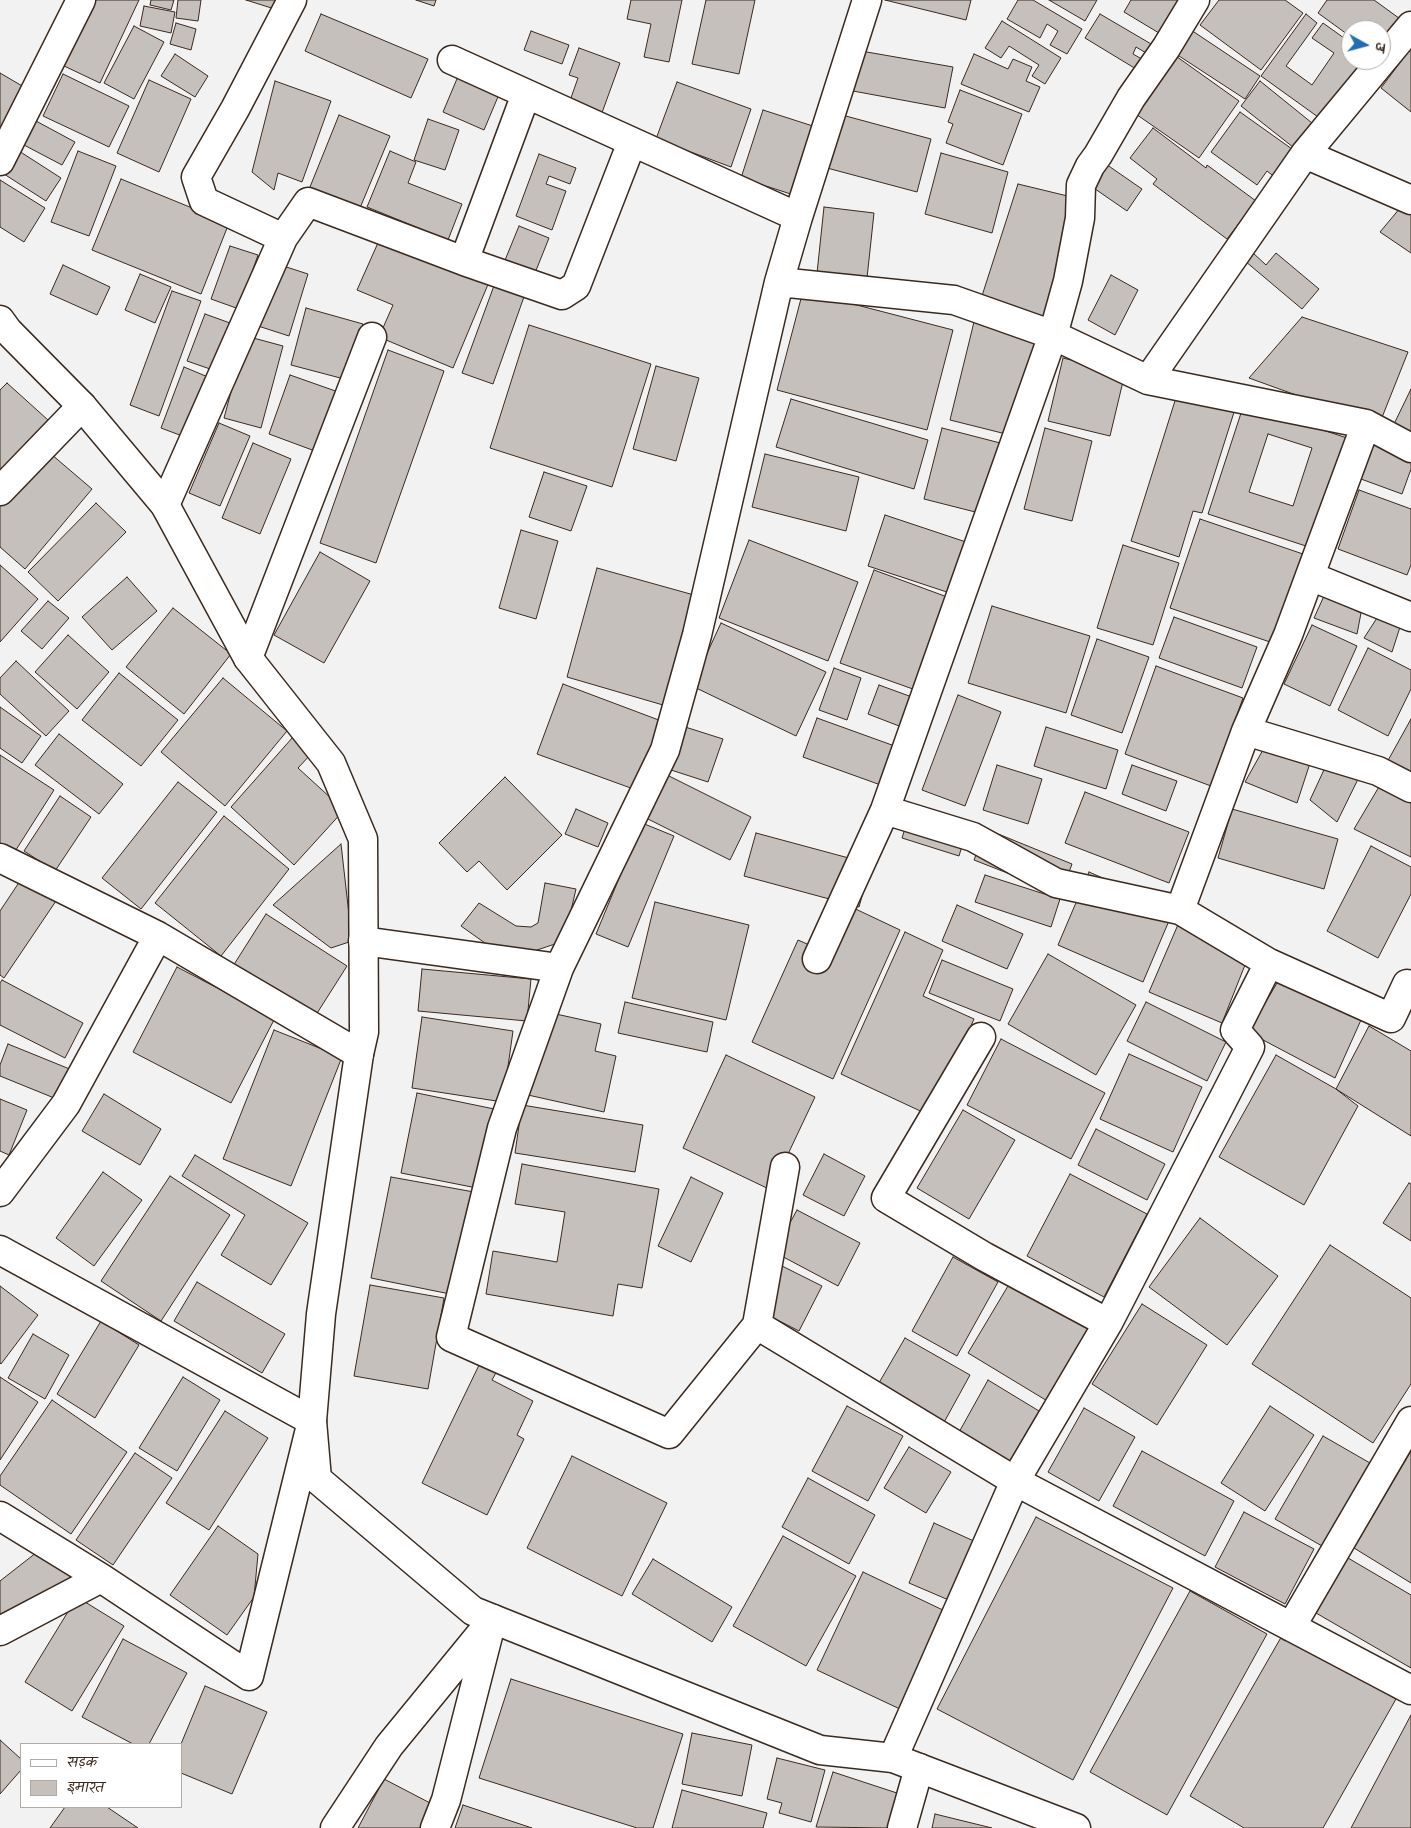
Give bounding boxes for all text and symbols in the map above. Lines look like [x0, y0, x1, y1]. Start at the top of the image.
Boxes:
north arrow [1341, 20, 1391, 70]
text: उ [1368, 41, 1391, 52]
legend [20, 1743, 182, 1808]
text: सड़क [67, 1751, 97, 1775]
text: इमारत [67, 1776, 104, 1800]

